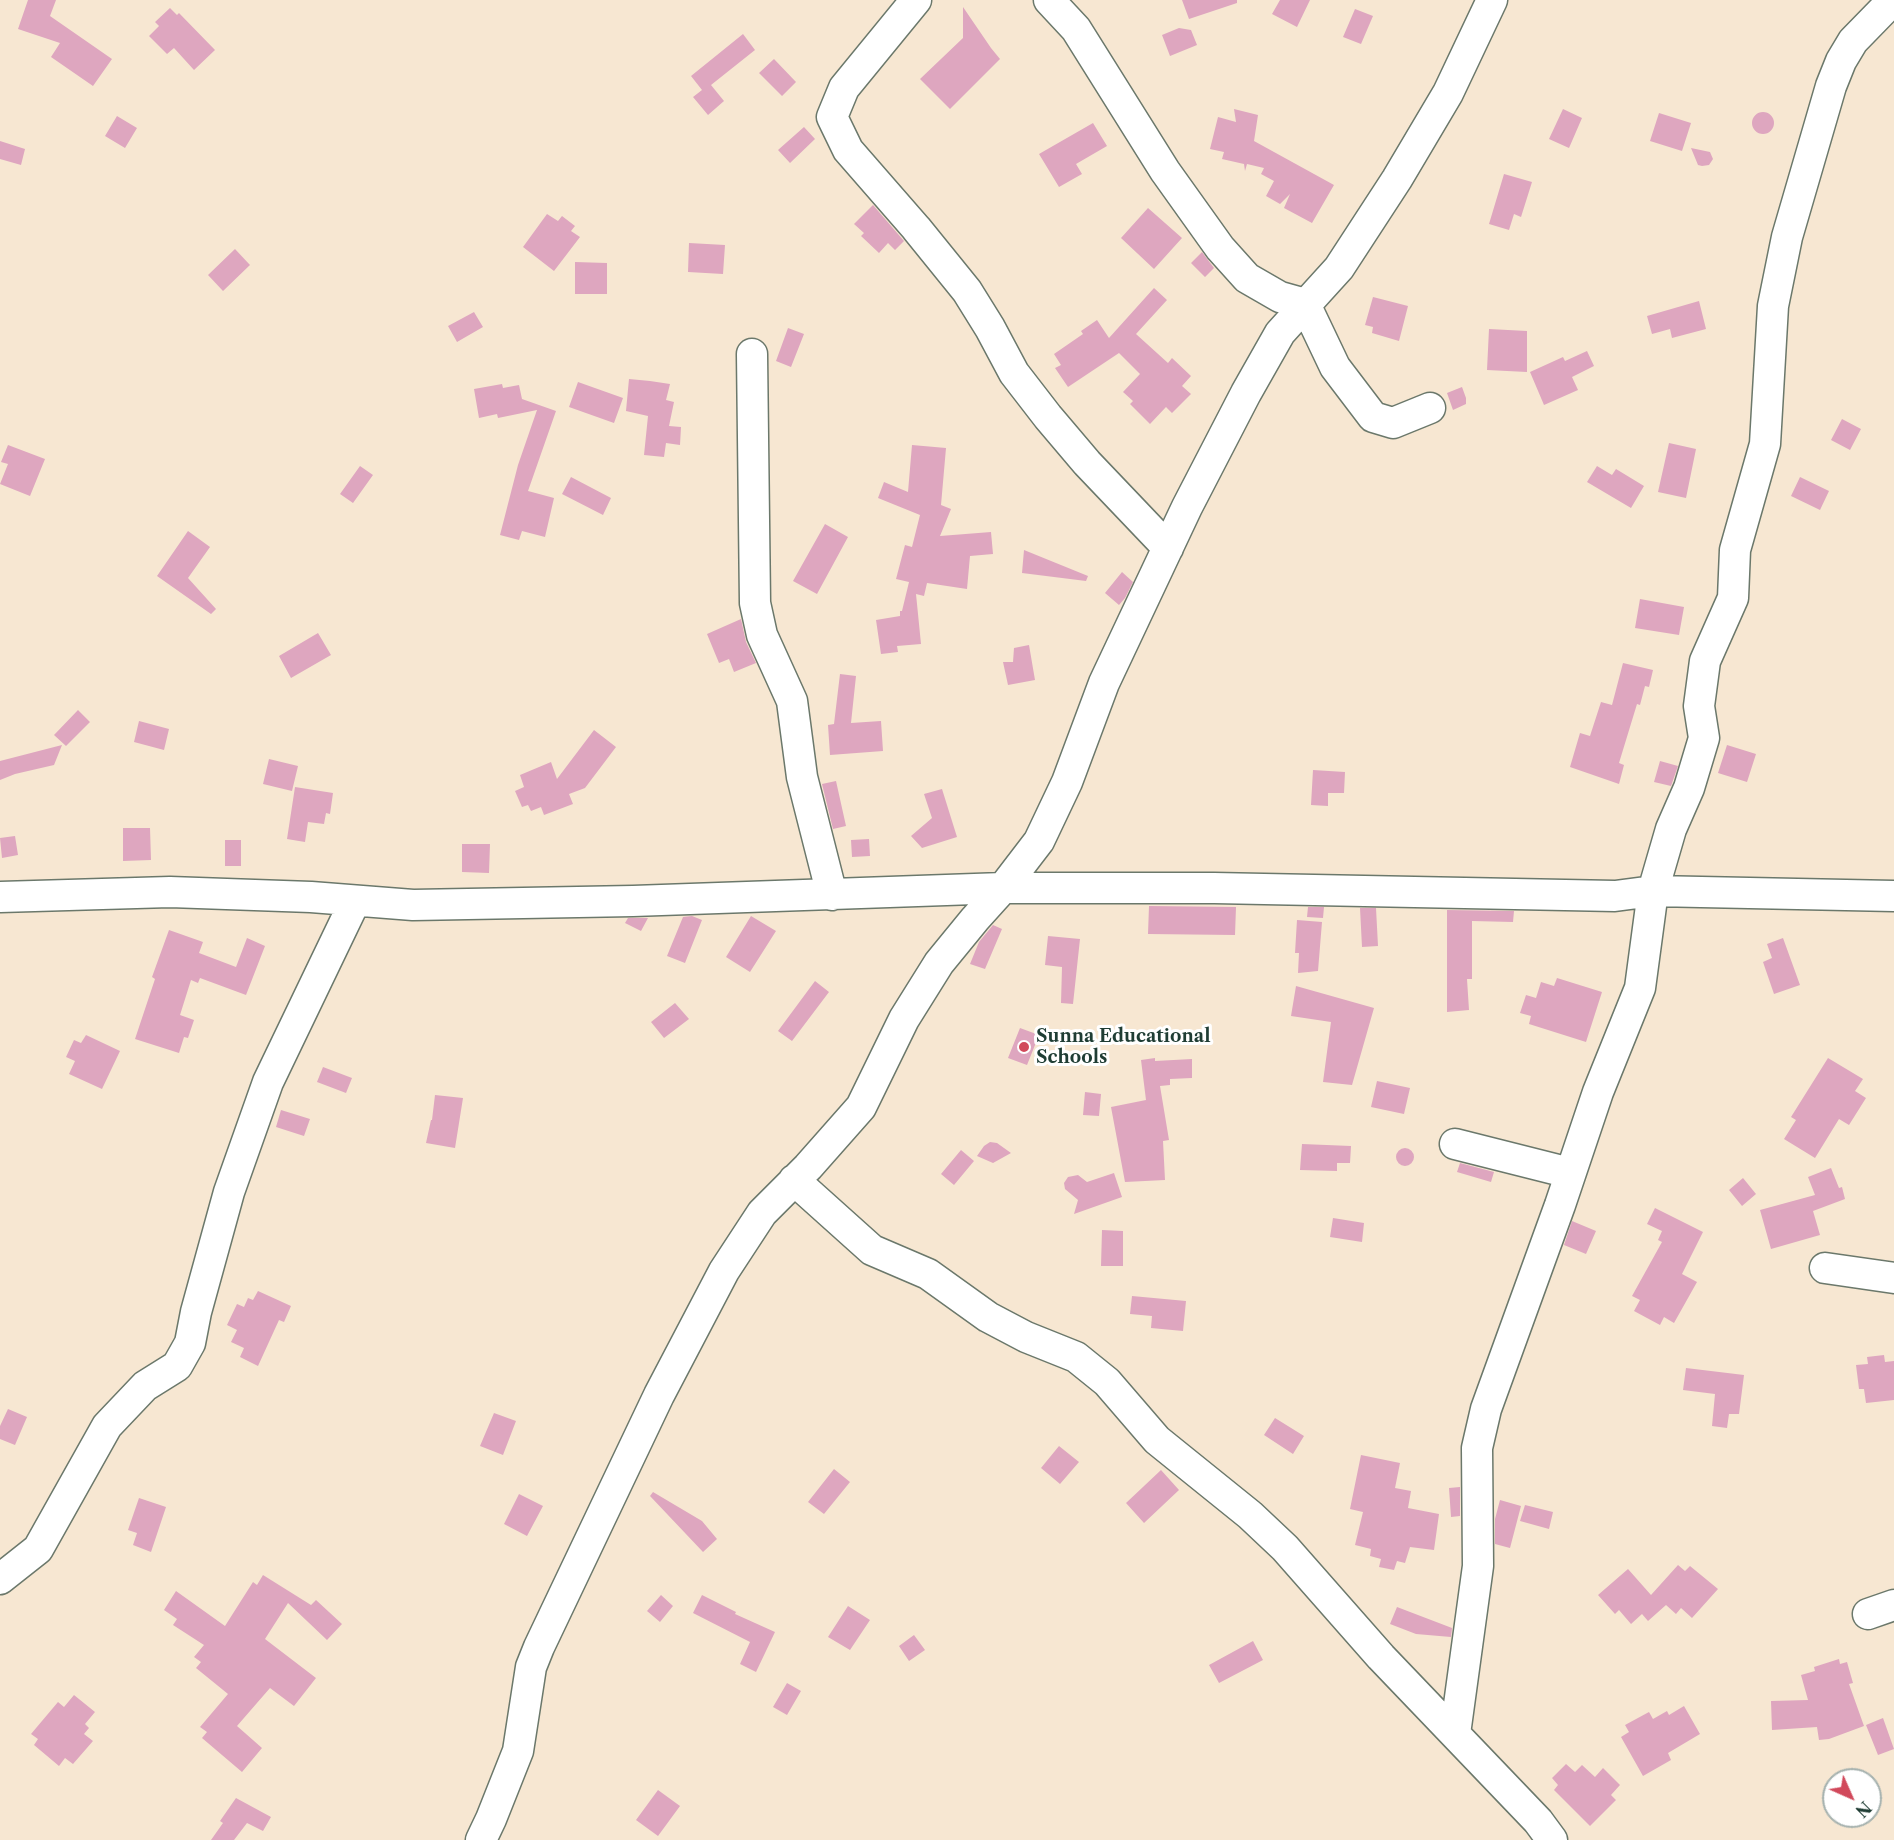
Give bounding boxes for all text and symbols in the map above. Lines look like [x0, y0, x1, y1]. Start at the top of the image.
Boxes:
place label: Sunna Educational Schools [1036, 1026, 1211, 1068]
marker: Sunna Educational Schools [1017, 1040, 1031, 1054]
north arrow [1822, 1768, 1882, 1828]
text: N [1851, 1797, 1875, 1821]

